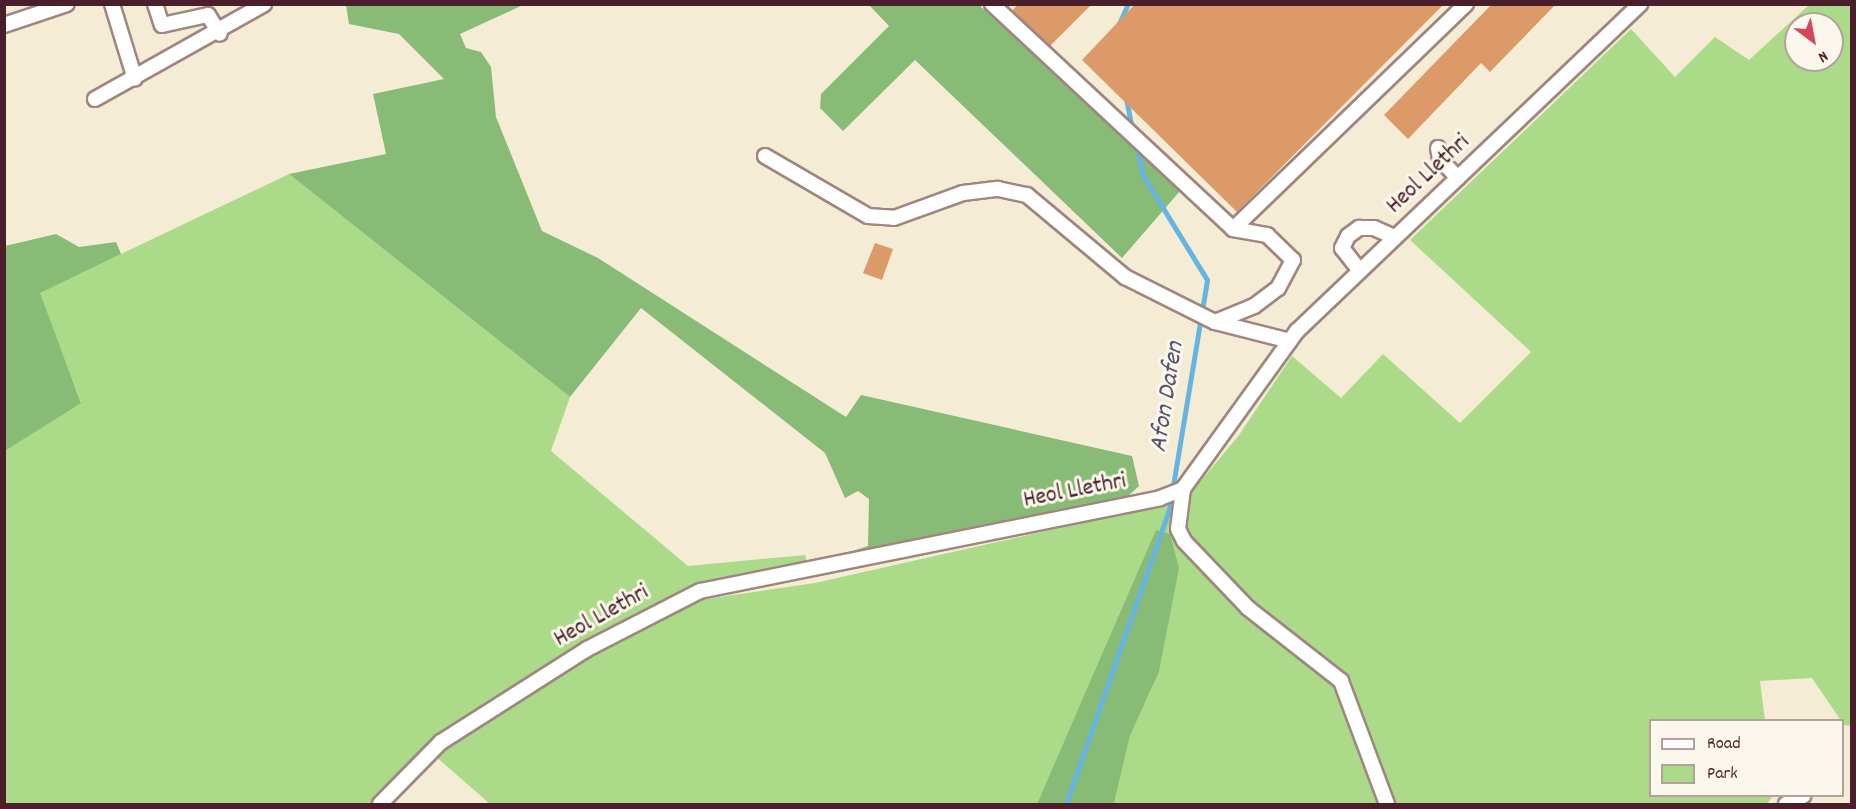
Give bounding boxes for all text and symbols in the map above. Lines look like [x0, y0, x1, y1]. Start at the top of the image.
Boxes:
north arrow [1784, 12, 1844, 72]
text: N [1813, 44, 1832, 68]
street label: Heol Llethri [1381, 129, 1477, 221]
water label: Afon Dafen [1144, 340, 1192, 454]
street label: Heol Llethri [1021, 468, 1129, 516]
street label: Heol Llethri [550, 579, 654, 655]
legend [1649, 719, 1844, 797]
text: Road [1707, 732, 1741, 757]
text: Park [1707, 762, 1738, 787]

